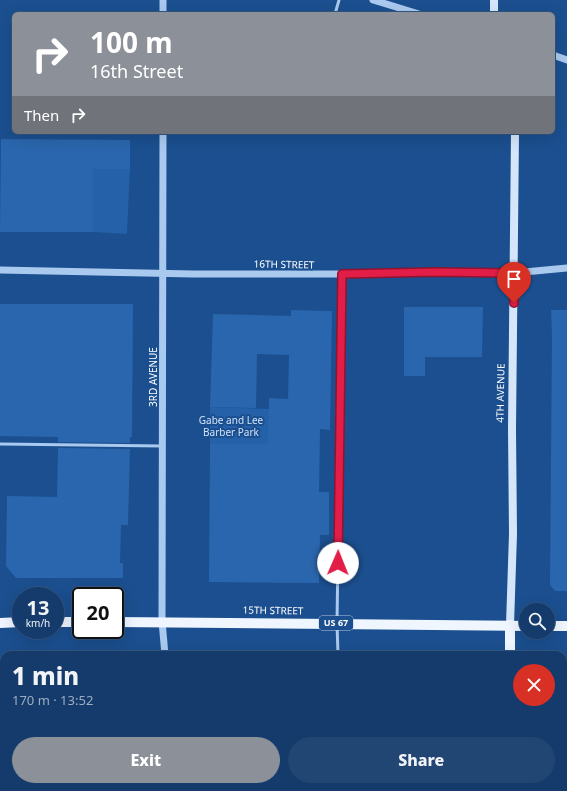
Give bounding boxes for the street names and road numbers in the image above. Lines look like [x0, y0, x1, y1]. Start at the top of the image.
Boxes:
street label: 16TH STREET [253, 256, 315, 272]
street label: 3RD AVENUE [146, 347, 160, 407]
street label: 4TH AVENUE [492, 363, 508, 423]
street label: 15TH STREET [242, 602, 304, 618]
road number: US 67 [319, 616, 353, 630]

